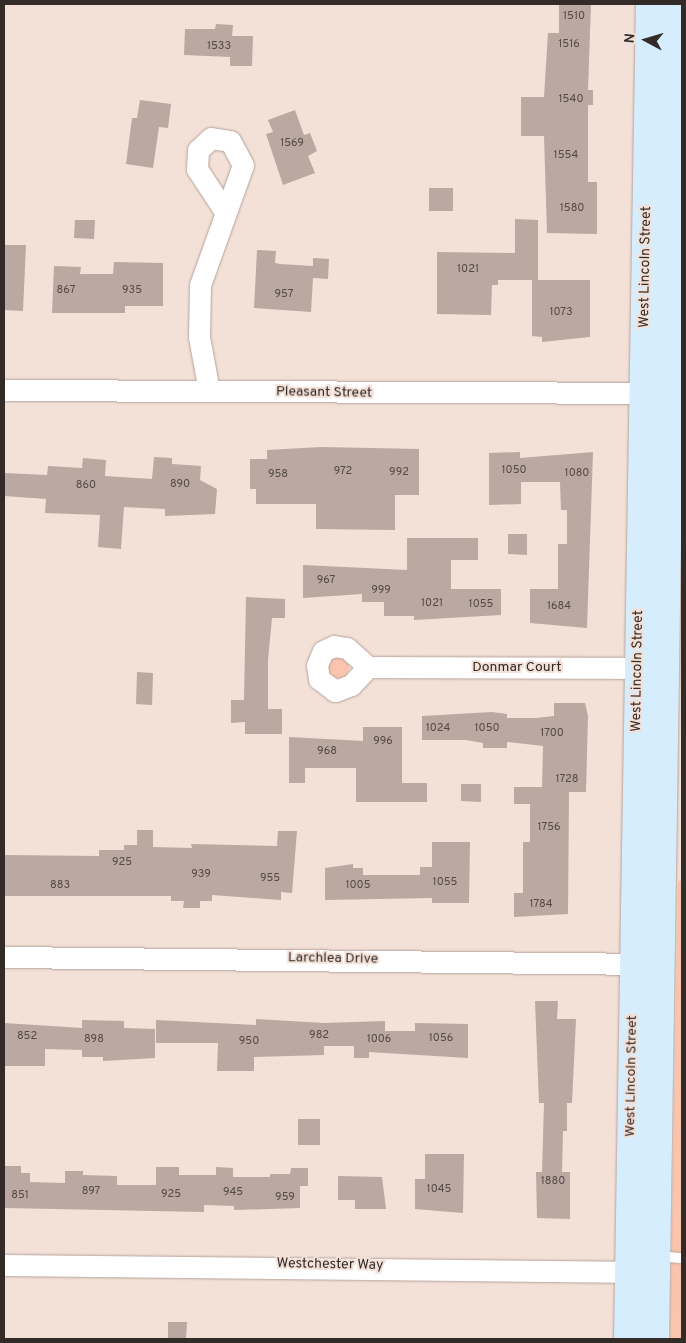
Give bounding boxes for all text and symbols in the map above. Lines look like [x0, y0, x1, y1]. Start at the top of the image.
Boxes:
house number: 1510 [563, 9, 585, 23]
north arrow [621, 15, 671, 65]
text: N [622, 32, 640, 44]
house number: 1516 [558, 37, 580, 51]
house number: 1533 [207, 39, 231, 53]
house number: 1540 [558, 92, 584, 106]
house number: 1569 [280, 136, 304, 150]
house number: 1554 [554, 148, 578, 162]
house number: 1580 [560, 201, 584, 215]
street label: West Lincoln Street [637, 206, 655, 328]
house number: 1021 [457, 262, 479, 276]
house number: 867 [57, 283, 75, 297]
house number: 935 [122, 283, 142, 297]
house number: 957 [274, 287, 294, 301]
house number: 1073 [549, 305, 573, 319]
street label: Pleasant Street [276, 384, 372, 402]
house number: 1050 [501, 463, 527, 477]
house number: 972 [334, 464, 352, 478]
house number: 992 [389, 465, 409, 479]
house number: 1080 [565, 466, 589, 480]
house number: 958 [268, 467, 288, 481]
house number: 890 [170, 477, 190, 491]
house number: 860 [76, 478, 96, 492]
house number: 967 [317, 573, 335, 587]
house number: 999 [371, 583, 391, 597]
house number: 1021 [421, 596, 443, 610]
house number: 1055 [469, 597, 493, 611]
house number: 1684 [547, 599, 571, 613]
street label: West Lincoln Street [629, 610, 647, 732]
street label: Donmar Court [472, 660, 562, 676]
house number: 1024 [426, 721, 450, 735]
house number: 1050 [474, 721, 500, 735]
house number: 1700 [540, 726, 564, 740]
house number: 996 [373, 734, 393, 748]
house number: 968 [317, 744, 337, 758]
house number: 1728 [555, 772, 579, 786]
house number: 1756 [537, 820, 561, 834]
house number: 925 [112, 855, 132, 869]
house number: 939 [191, 867, 211, 881]
house number: 955 [260, 871, 280, 885]
house number: 1055 [433, 875, 457, 889]
house number: 883 [50, 878, 70, 892]
house number: 1005 [346, 878, 370, 892]
house number: 1784 [529, 897, 553, 911]
street label: Larchlea Drive [288, 950, 378, 968]
street label: West Lincoln Street [623, 1015, 641, 1137]
house number: 982 [309, 1028, 329, 1042]
house number: 852 [17, 1029, 37, 1043]
house number: 1056 [429, 1031, 453, 1045]
house number: 898 [84, 1032, 104, 1046]
house number: 1006 [367, 1032, 391, 1046]
house number: 950 [239, 1034, 259, 1048]
house number: 1880 [541, 1174, 565, 1188]
house number: 1045 [427, 1182, 451, 1196]
house number: 897 [82, 1184, 100, 1198]
house number: 945 [223, 1185, 243, 1199]
house number: 925 [161, 1187, 181, 1201]
house number: 851 [11, 1188, 29, 1202]
house number: 959 [275, 1190, 295, 1204]
street label: Westchester Way [276, 1256, 384, 1274]

